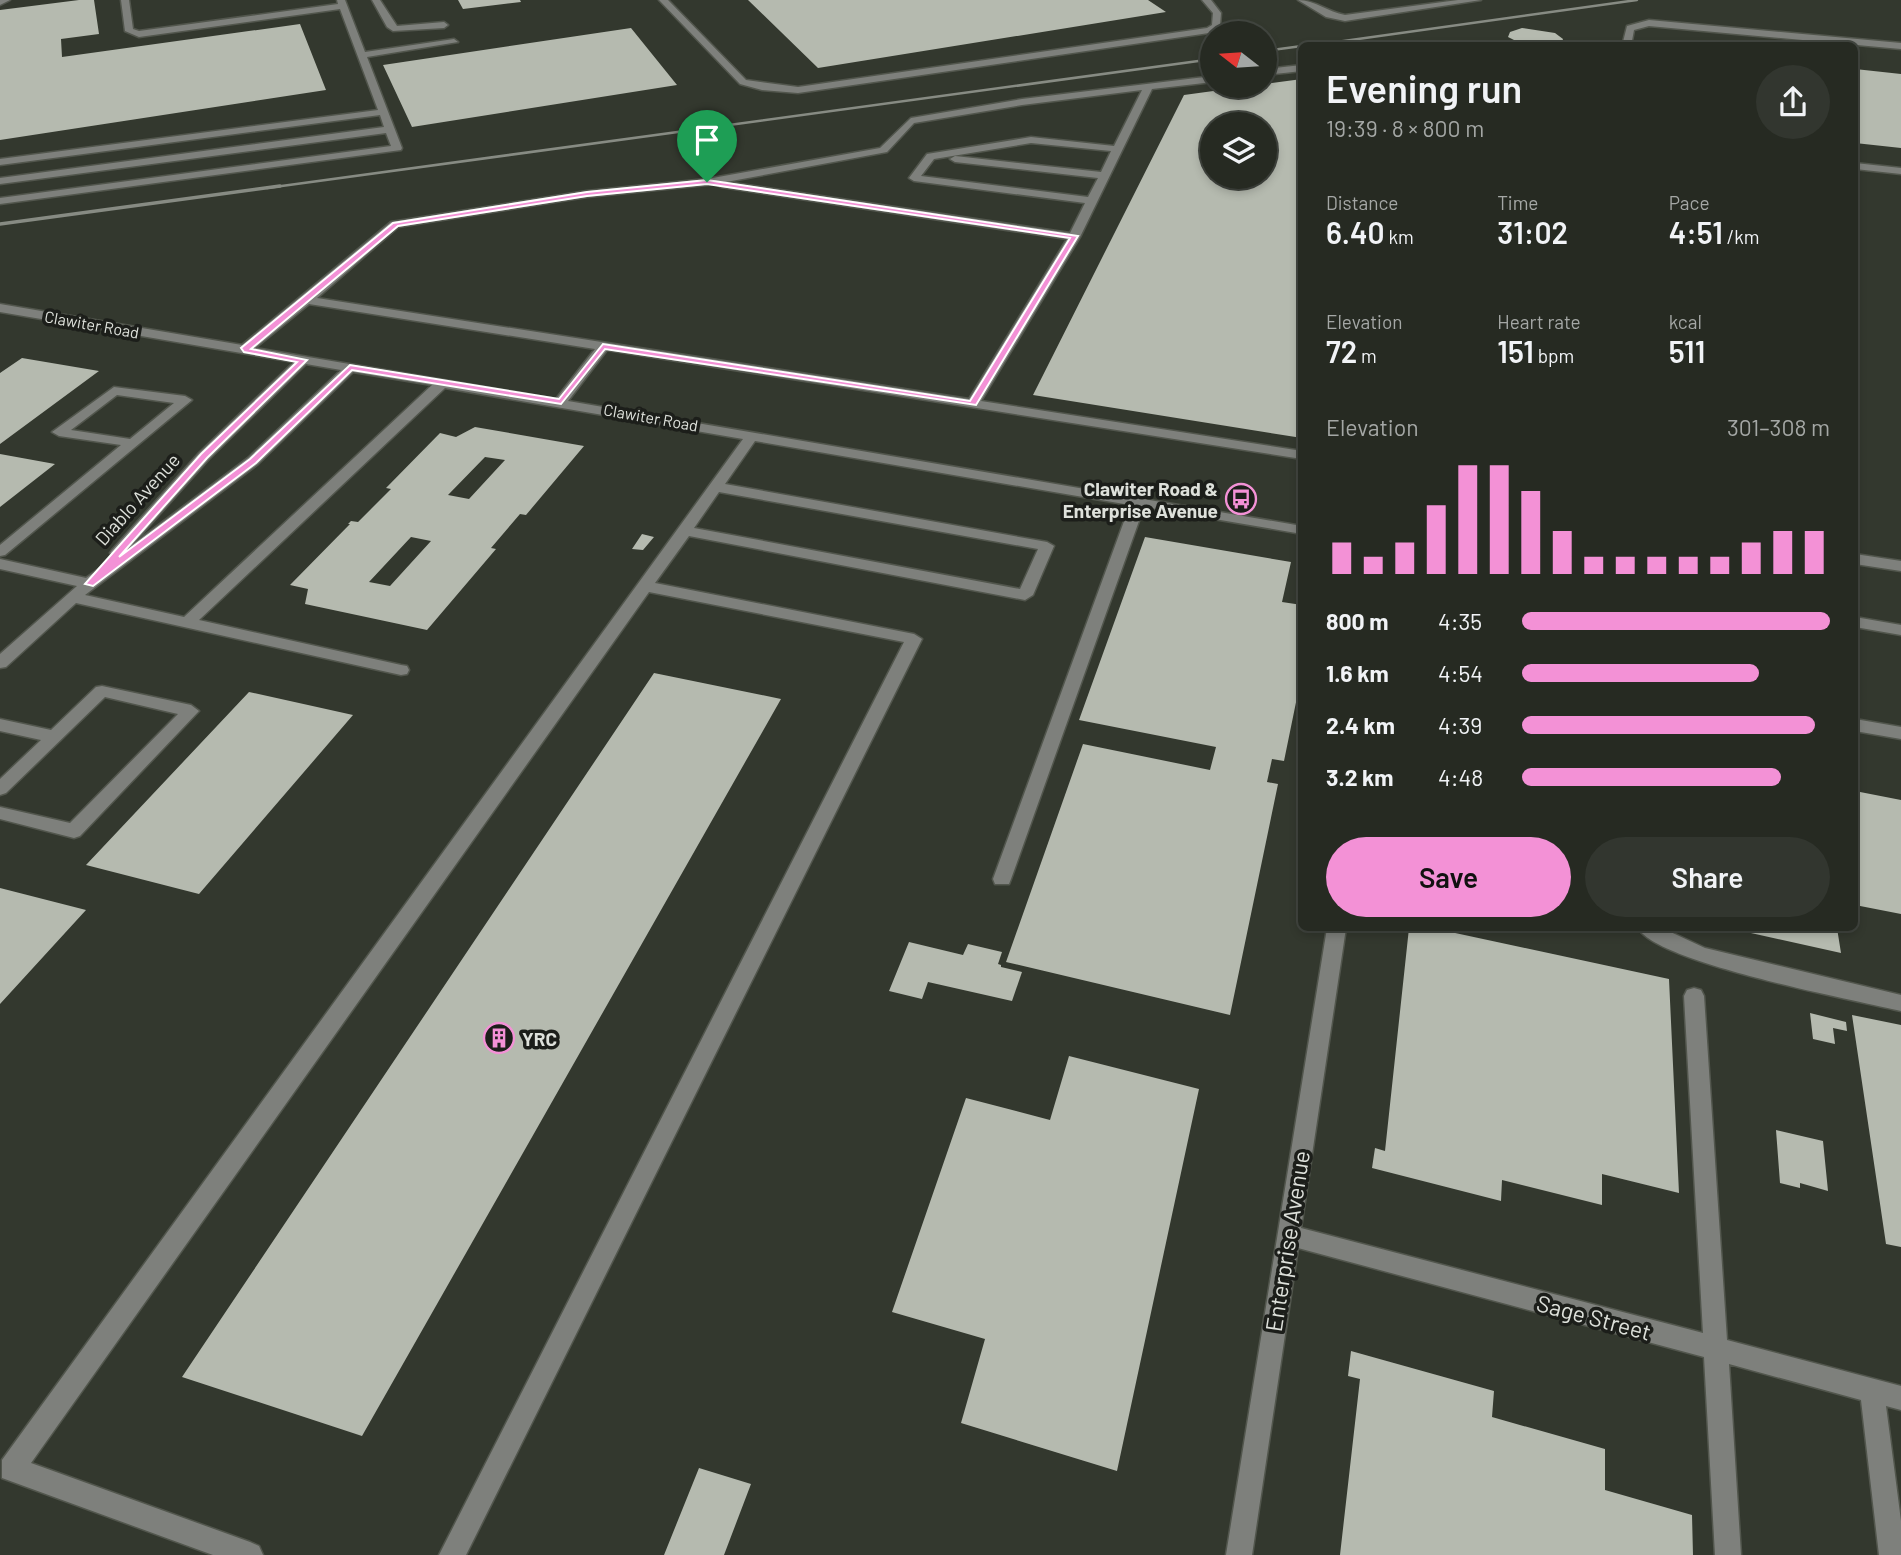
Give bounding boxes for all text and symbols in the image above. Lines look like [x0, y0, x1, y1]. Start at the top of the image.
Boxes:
north arrow [1200, 21, 1278, 98]
map controls [1200, 21, 1277, 189]
text: Evening run [1326, 65, 1522, 111]
button: share [1756, 65, 1830, 139]
pin [677, 110, 737, 182]
button: layers [1200, 112, 1277, 189]
text: 19:39 · 8 × 800 m [1326, 114, 1484, 142]
icon: arrive [688, 121, 726, 159]
text: Distance [1326, 191, 1398, 214]
text: Time [1497, 191, 1538, 214]
text: Pace [1669, 191, 1710, 214]
text: 6.40 [1326, 214, 1385, 250]
text: 31:02 [1497, 214, 1568, 250]
text: 4:51 [1669, 214, 1723, 250]
text: km [1385, 225, 1414, 248]
text: /km [1723, 225, 1759, 248]
street label: Clawiter Road [43, 306, 141, 342]
text: Elevation [1326, 310, 1403, 333]
text: Heart rate [1497, 310, 1581, 333]
text: kcal [1669, 310, 1702, 333]
text: 72 [1326, 333, 1357, 369]
text: 151 [1497, 333, 1534, 369]
text: 511 [1669, 333, 1705, 369]
text: m [1357, 344, 1377, 367]
text: bpm [1534, 344, 1574, 367]
street label: Clawiter Road [602, 399, 700, 435]
text: Elevation [1326, 413, 1419, 441]
text: 301–308 m [1727, 413, 1830, 441]
street label: Diablo Avenue [90, 448, 184, 550]
place label: Clawiter Road & Enterprise Avenue [1063, 477, 1218, 522]
bus stop icon: Clawiter Road & Enterprise Avenue [1224, 482, 1258, 516]
text: 800 m [1326, 607, 1388, 635]
text: 4:35 [1438, 607, 1482, 635]
text: 1.6 km [1326, 659, 1389, 687]
text: 4:54 [1438, 659, 1483, 687]
text: 2.4 km [1326, 711, 1395, 739]
text: 4:39 [1438, 711, 1482, 739]
text: 3.2 km [1326, 763, 1394, 791]
text: 4:48 [1438, 763, 1483, 791]
button: Save [1326, 837, 1571, 917]
button: Share [1585, 837, 1830, 917]
building icon: YRC [482, 1021, 516, 1055]
place label: YRC [522, 1027, 557, 1050]
street label: Enterprise Avenue [1259, 1148, 1315, 1334]
street label: Sage Street [1534, 1288, 1654, 1346]

